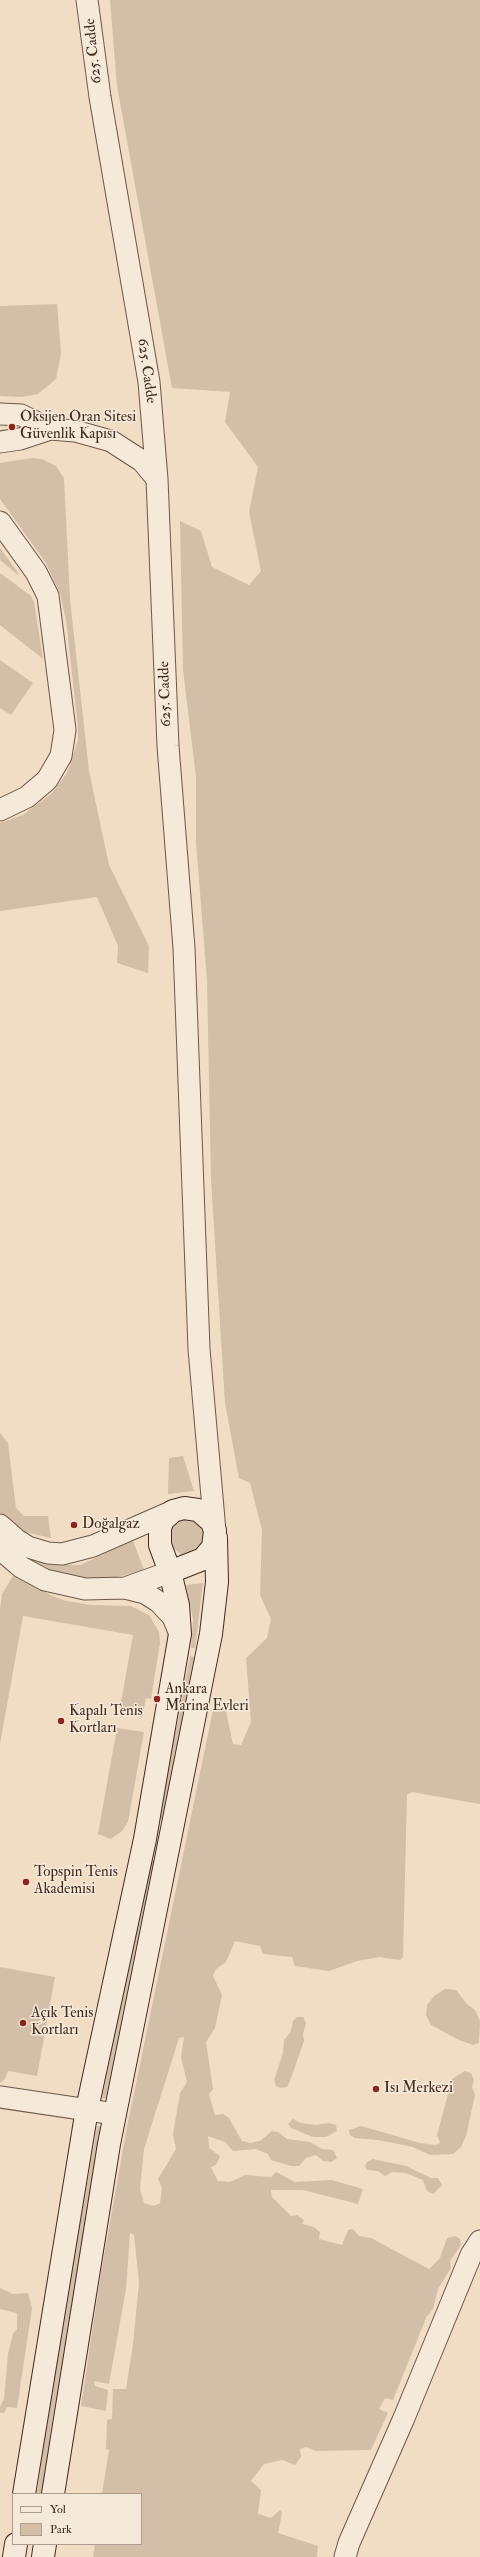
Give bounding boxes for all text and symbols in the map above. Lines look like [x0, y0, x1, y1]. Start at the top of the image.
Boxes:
street label: 625. Cadde [82, 17, 106, 85]
street label: 625. Cadde [133, 337, 159, 405]
place label: Oksijen Oran Sitesi Güvenlik Kapısı [20, 409, 136, 444]
marker: Oksijen Oran Sitesi Güvenlik Kapısı [7, 422, 17, 432]
street label: 625. Cadde [156, 661, 176, 727]
place label: Doğalgaz [82, 1516, 140, 1534]
marker: Doğalgaz [69, 1520, 79, 1530]
place label: Ankara Marina Evleri [165, 1681, 249, 1716]
marker: Ankara Marina Evleri [152, 1694, 162, 1704]
place label: Kapalı Tenis Kortları [69, 1703, 143, 1738]
marker: Kapalı Tenis Kortları [56, 1716, 66, 1726]
place label: Topspin Tenis Akademisi [34, 1864, 118, 1899]
marker: Topspin Tenis Akademisi [21, 1877, 31, 1887]
place label: Açık Tenis Kortları [31, 2005, 93, 2040]
marker: Açık Tenis Kortları [18, 2018, 28, 2028]
place label: Isı Merkezi [384, 2080, 453, 2098]
marker: Isı Merkezi [371, 2084, 381, 2094]
legend [12, 2493, 142, 2545]
text: Yol [50, 2502, 66, 2517]
text: Park [50, 2522, 72, 2537]

